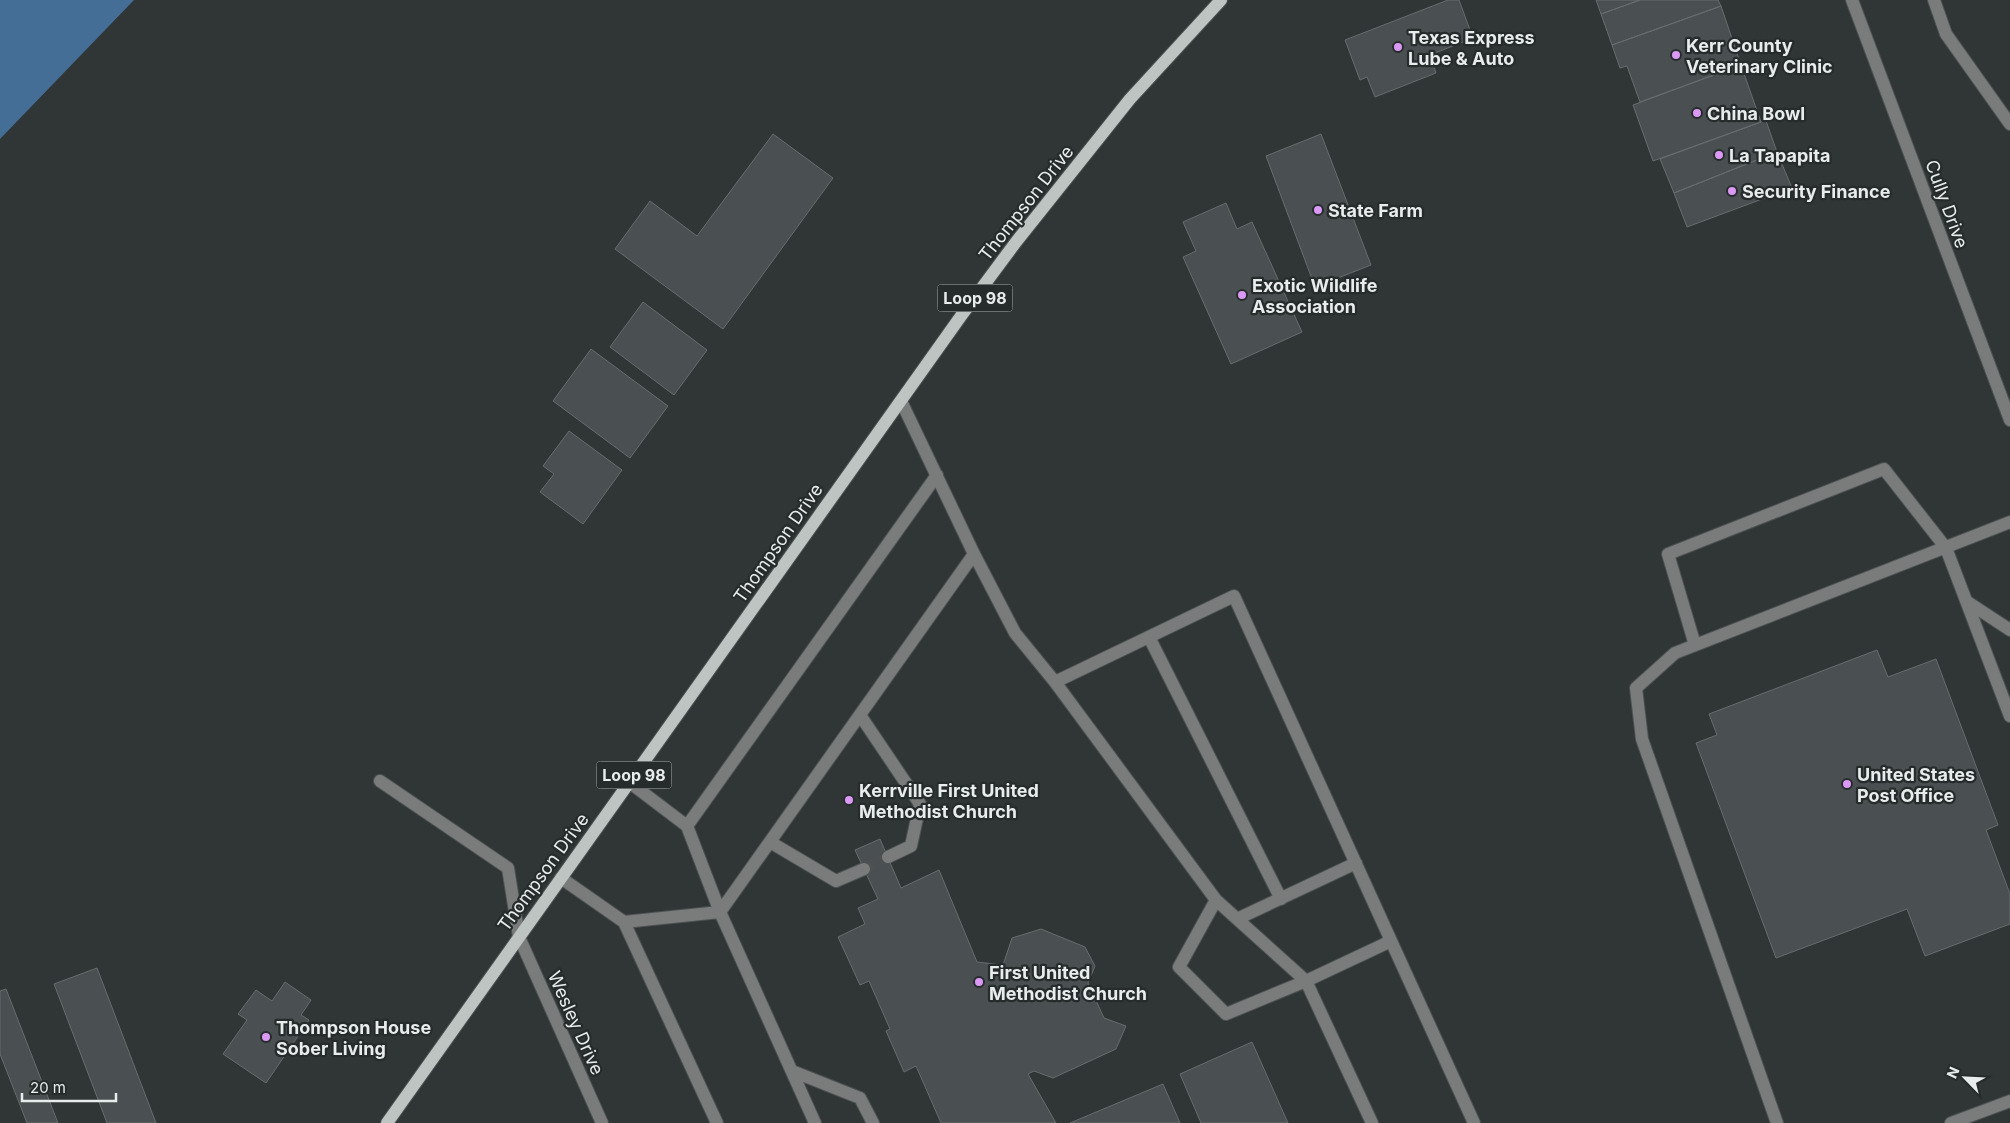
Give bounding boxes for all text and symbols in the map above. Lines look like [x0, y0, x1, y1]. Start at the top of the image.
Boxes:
place label: Texas Express Lube & Auto [1408, 27, 1535, 69]
place label: Kerr County Veterinary Clinic [1686, 35, 1833, 77]
marker: Texas Express Lube & Auto [1392, 41, 1404, 53]
marker: Kerr County Veterinary Clinic [1670, 49, 1682, 61]
place label: China Bowl [1707, 103, 1805, 124]
marker: China Bowl [1691, 107, 1703, 119]
street label: Thompson Drive [974, 141, 1078, 265]
place label: La Tapapita [1729, 145, 1830, 166]
marker: La Tapapita [1713, 149, 1725, 161]
street label: Cully Drive [1921, 157, 1973, 251]
place label: Security Finance [1742, 181, 1891, 202]
marker: Security Finance [1726, 185, 1738, 197]
place label: State Farm [1328, 200, 1423, 221]
marker: State Farm [1312, 204, 1324, 216]
place label: Exotic Wildlife Association [1252, 275, 1378, 317]
road number: Loop 98 [938, 284, 1012, 312]
marker: Exotic Wildlife Association [1236, 289, 1248, 301]
street label: Thompson Drive [729, 479, 827, 607]
road number: Loop 98 [596, 762, 672, 788]
place label: United States Post Office [1857, 764, 1975, 806]
marker: United States Post Office [1841, 778, 1853, 790]
place label: Kerrville First United Methodist Church [859, 780, 1039, 822]
marker: Kerrville First United Methodist Church [843, 794, 855, 806]
street label: Thompson Drive [493, 809, 593, 935]
place label: First United Methodist Church [989, 962, 1147, 1004]
street label: Wesley Drive [544, 968, 608, 1078]
marker: First United Methodist Church [973, 976, 985, 988]
place label: Thompson House Sober Living [276, 1017, 431, 1059]
marker: Thompson House Sober Living [260, 1031, 272, 1043]
north arrow [1940, 1053, 1990, 1103]
text: N [1943, 1064, 1963, 1081]
scale bar [22, 1070, 116, 1102]
text: 20 m [30, 1078, 66, 1097]

